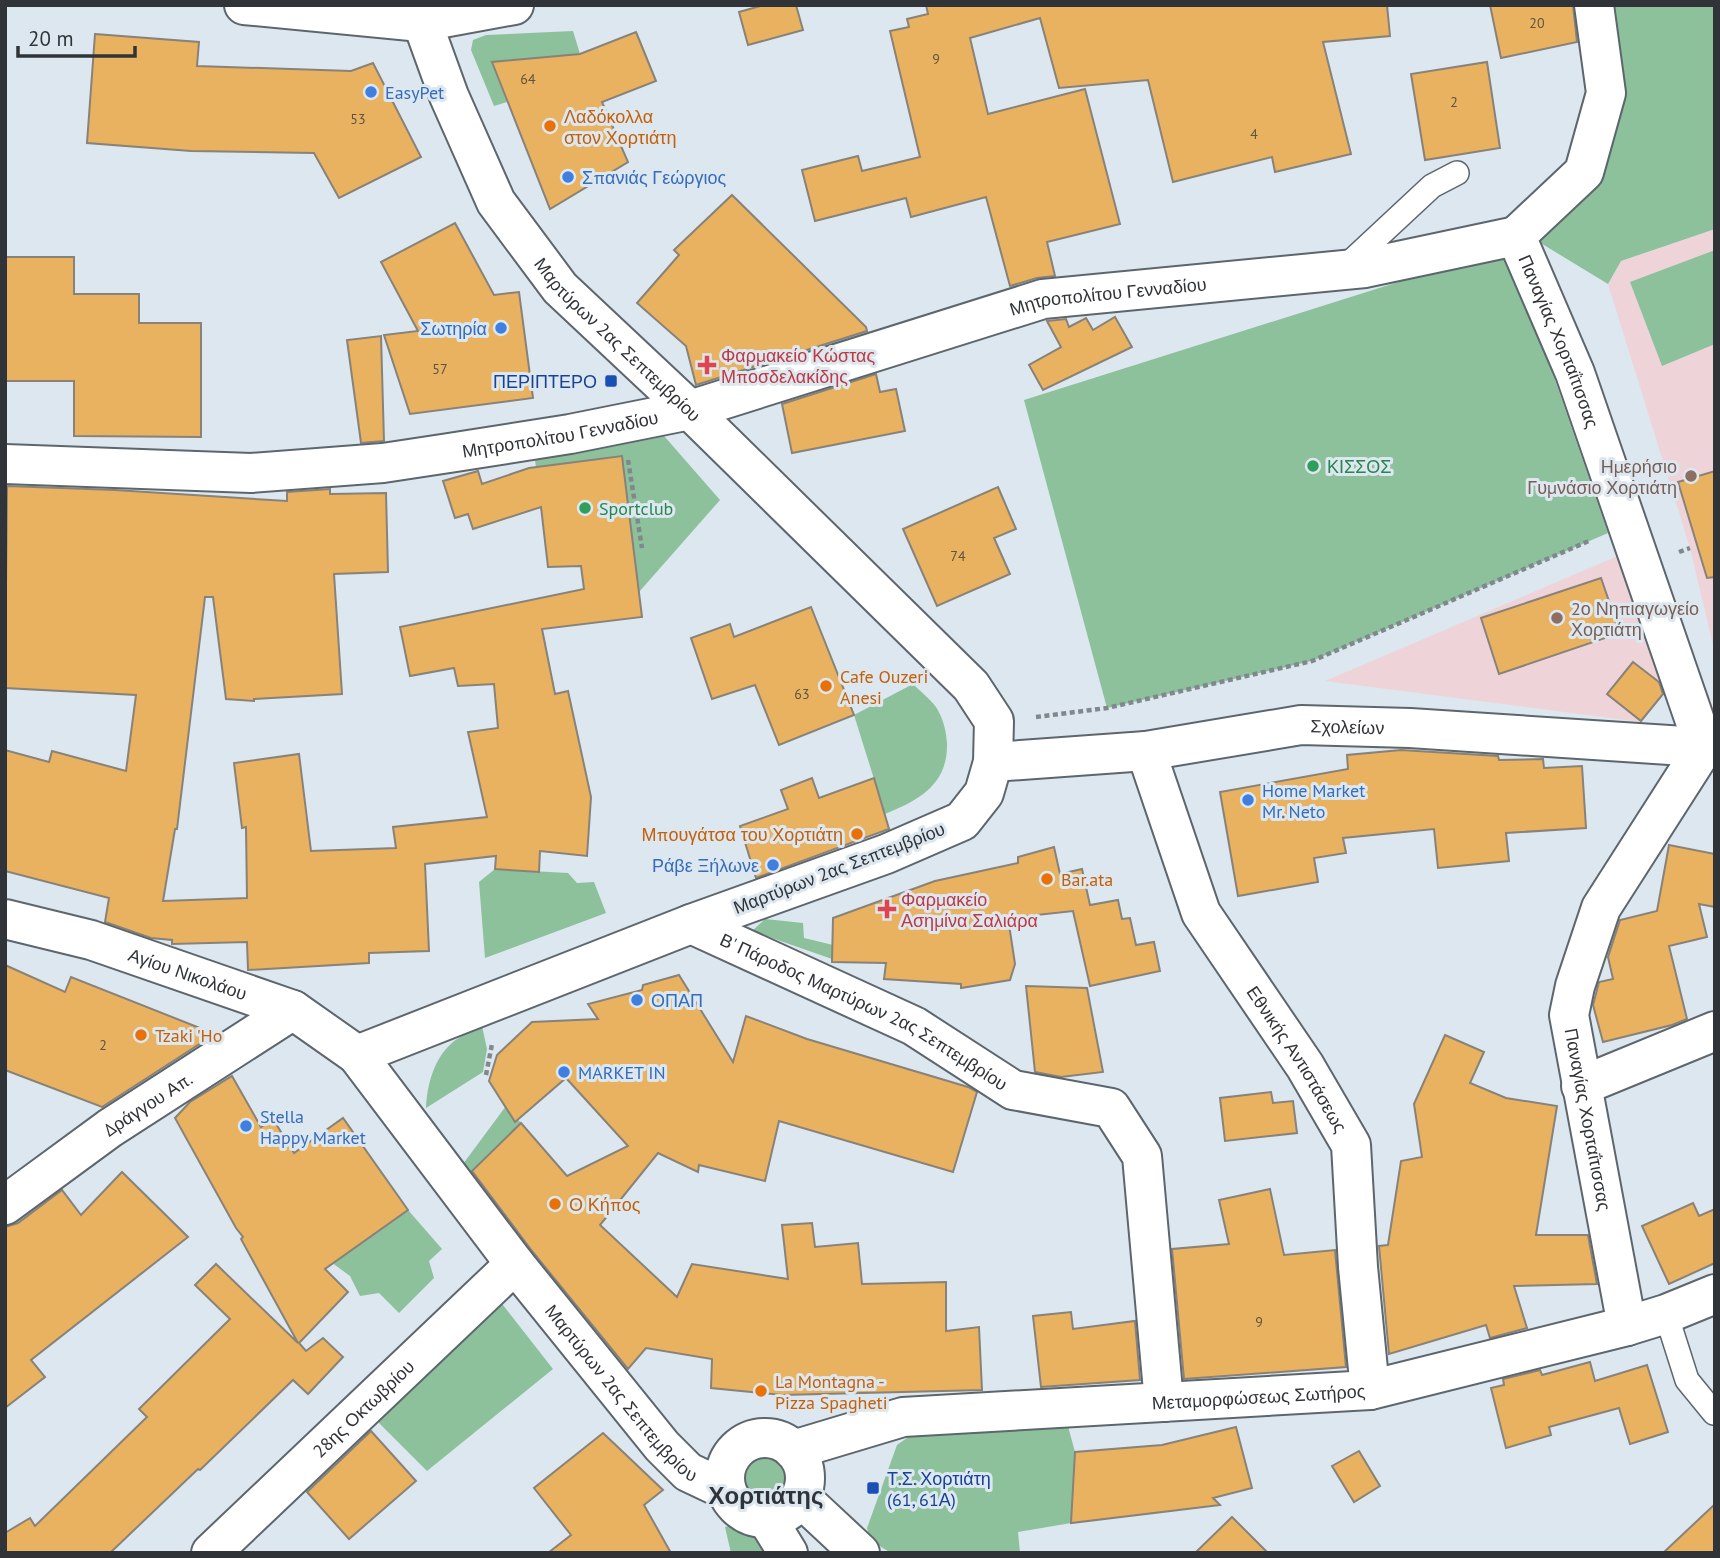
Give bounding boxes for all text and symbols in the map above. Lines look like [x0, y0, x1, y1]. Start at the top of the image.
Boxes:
scale bar [18, 14, 135, 58]
house number: 20 [1529, 14, 1545, 32]
text: 20 m [28, 25, 74, 52]
house number: 9 [932, 50, 940, 68]
house number: 64 [520, 70, 536, 88]
place label: EasyPet [385, 81, 444, 104]
marker: EasyPet [363, 84, 379, 100]
house number: 2 [1450, 93, 1458, 111]
place label: Λαδόκολλα στον Χορτιάτη [564, 105, 676, 149]
house number: 53 [350, 110, 366, 128]
marker: Λαδόκολλα στον Χορτιάτη [542, 118, 558, 134]
house number: 4 [1250, 125, 1258, 143]
place label: Σπανιάς Γεώργιος [582, 166, 727, 189]
marker: Σπανιάς Γεώργιος [560, 169, 576, 185]
street label: Παναγίας Χορταΐτισσας [1514, 251, 1605, 431]
street label: Μαρτύρων 2ας Σεπτεμβρίου [530, 253, 706, 426]
street label: Μητροπολίτου Γενναδίου [1007, 272, 1208, 320]
place label: Σωτηρία [420, 317, 487, 340]
marker: Σωτηρία [493, 320, 509, 336]
place label: Φαρμακείο Κώστας Μποσδελακίδης [721, 344, 875, 388]
marker: Φαρμακείο Κώστας Μποσδελακίδης [699, 357, 715, 373]
house number: 57 [432, 360, 448, 378]
place label: ΠΕΡΙΠΤΕΡΟ [493, 370, 597, 393]
marker: ΠΕΡΙΠΤΕΡΟ [603, 373, 619, 389]
street label: Μητροπολίτου Γενναδίου [460, 405, 660, 462]
place label: ΚΙΣΣΟΣ [1327, 455, 1391, 478]
place label: Ημερήσιο Γυμνάσιο Χορτιάτη [1527, 455, 1677, 499]
marker: ΚΙΣΣΟΣ [1305, 458, 1321, 474]
marker: Ημερήσιο Γυμνάσιο Χορτιάτη [1683, 468, 1699, 484]
place label: Sportclub [599, 497, 673, 520]
marker: Sportclub [577, 500, 593, 516]
house number: 74 [950, 547, 966, 565]
place label: 2ο Νηπιαγωγείο Χορτιάτη [1571, 597, 1699, 641]
marker: 2ο Νηπιαγωγείο Χορτιάτη [1549, 610, 1565, 626]
place label: Cafe Ouzeri Anesi [840, 665, 928, 709]
marker: Cafe Ouzeri Anesi [818, 678, 834, 694]
house number: 63 [794, 685, 810, 703]
street label: Σχολείων [1310, 714, 1385, 739]
place label: Home Market Mr. Neto [1262, 779, 1365, 823]
marker: Home Market Mr. Neto [1240, 792, 1256, 808]
street label: Μαρτύρων 2ας Σεπτεμβρίου [730, 817, 948, 919]
place label: Μπουγάτσα του Χορτιάτη [641, 823, 843, 846]
marker: Μπουγάτσα του Χορτιάτη [849, 826, 865, 842]
place label: Ράβε Ξήλωνε [652, 854, 759, 877]
marker: Ράβε Ξήλωνε [765, 857, 781, 873]
place label: Bar.ata [1061, 868, 1113, 891]
marker: Bar.ata [1039, 871, 1055, 887]
place label: Φαρμακείο Ασημίνα Σαλιάρα [901, 888, 1038, 932]
marker: Φαρμακείο Ασημίνα Σαλιάρα [879, 901, 895, 917]
street label: Β' Πάροδος Μαρτύρων 2ας Σεπτεμβρίου [717, 927, 1012, 1095]
street label: Αγίου Νικολάου [126, 942, 250, 1005]
street label: Εθνικής Αντιστάσεως [1242, 981, 1353, 1137]
place label: ΟΠΑΠ [651, 989, 703, 1012]
marker: ΟΠΑΠ [629, 992, 645, 1008]
place label: Tzaki 'Ho [155, 1024, 222, 1047]
street label: Παναγίας Χορταΐτισσας [1560, 1026, 1617, 1213]
marker: Tzaki 'Ho [133, 1027, 149, 1043]
house number: 2 [99, 1036, 107, 1054]
place label: MARKET IN [578, 1061, 666, 1084]
marker: MARKET IN [556, 1064, 572, 1080]
street label: Δράγγου Απ. [98, 1067, 196, 1141]
place label: Stella Happy Market [260, 1105, 366, 1149]
marker: Stella Happy Market [238, 1118, 254, 1134]
place label: Ο Κήπος [569, 1193, 641, 1216]
marker: Ο Κήπος [547, 1196, 563, 1212]
street label: Μαρτύρων 2ας Σεπτεμβρίου [541, 1299, 701, 1486]
house number: 9 [1255, 1313, 1263, 1331]
street label: 28ης Οκτωβρίου [308, 1355, 419, 1462]
place label: La Montagna - Pizza Spagheti [775, 1370, 888, 1414]
street label: Μεταμορφώσεως Σωτήρος [1151, 1379, 1366, 1414]
marker: La Montagna - Pizza Spagheti [753, 1383, 769, 1399]
place label: Τ.Σ. Χορτιάτη (61, 61Α) [887, 1467, 991, 1511]
district label: Χορτιάτης [709, 1480, 823, 1511]
marker: Τ.Σ. Χορτιάτη (61, 61Α) [865, 1480, 881, 1496]

